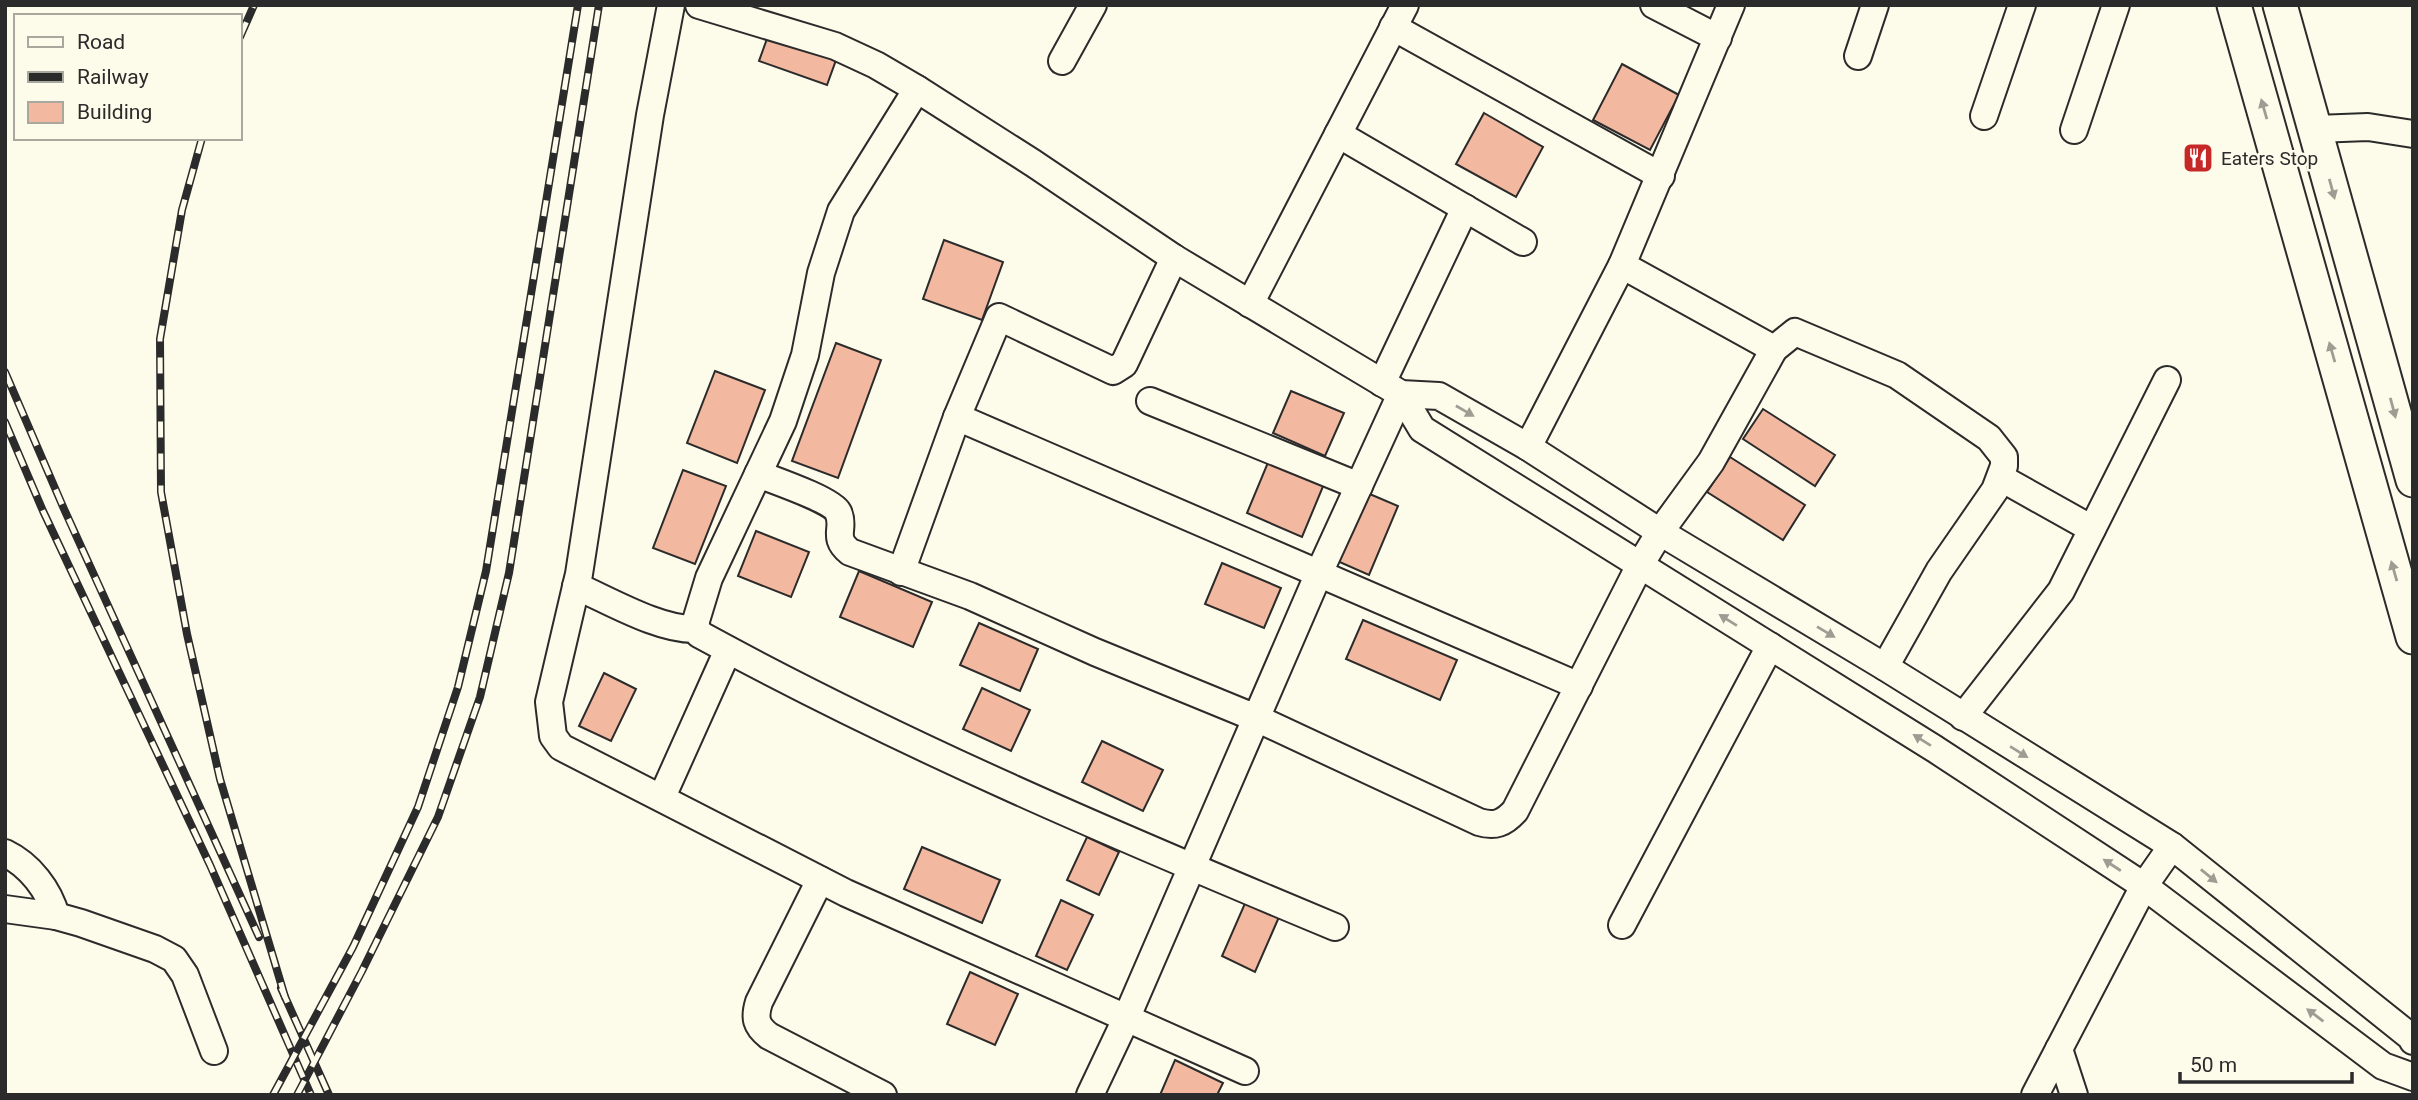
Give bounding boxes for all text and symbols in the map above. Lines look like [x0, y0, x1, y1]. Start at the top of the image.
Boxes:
legend [14, 14, 242, 140]
text: Road [77, 30, 125, 54]
text: Railway [77, 65, 149, 89]
one-way arrow [2258, 99, 2268, 120]
text: Building [77, 100, 152, 124]
restaurant icon: Eaters Stop [2181, 141, 2215, 175]
place label: Eaters Stop [2221, 147, 2318, 170]
one-way arrow [2327, 178, 2338, 200]
one-way arrow [2327, 341, 2337, 362]
one-way arrow [2388, 397, 2399, 419]
one-way arrow [1455, 405, 1475, 417]
one-way arrow [2389, 560, 2399, 581]
one-way arrow [1719, 614, 1738, 627]
one-way arrow [1817, 625, 1836, 638]
one-way arrow [1912, 734, 1931, 747]
one-way arrow [2010, 745, 2029, 758]
one-way arrow [2103, 858, 2121, 872]
one-way arrow [2200, 869, 2218, 884]
one-way arrow [2306, 1007, 2324, 1022]
scale bar [2180, 1040, 2352, 1084]
text: 50 m [2190, 1053, 2237, 1077]

